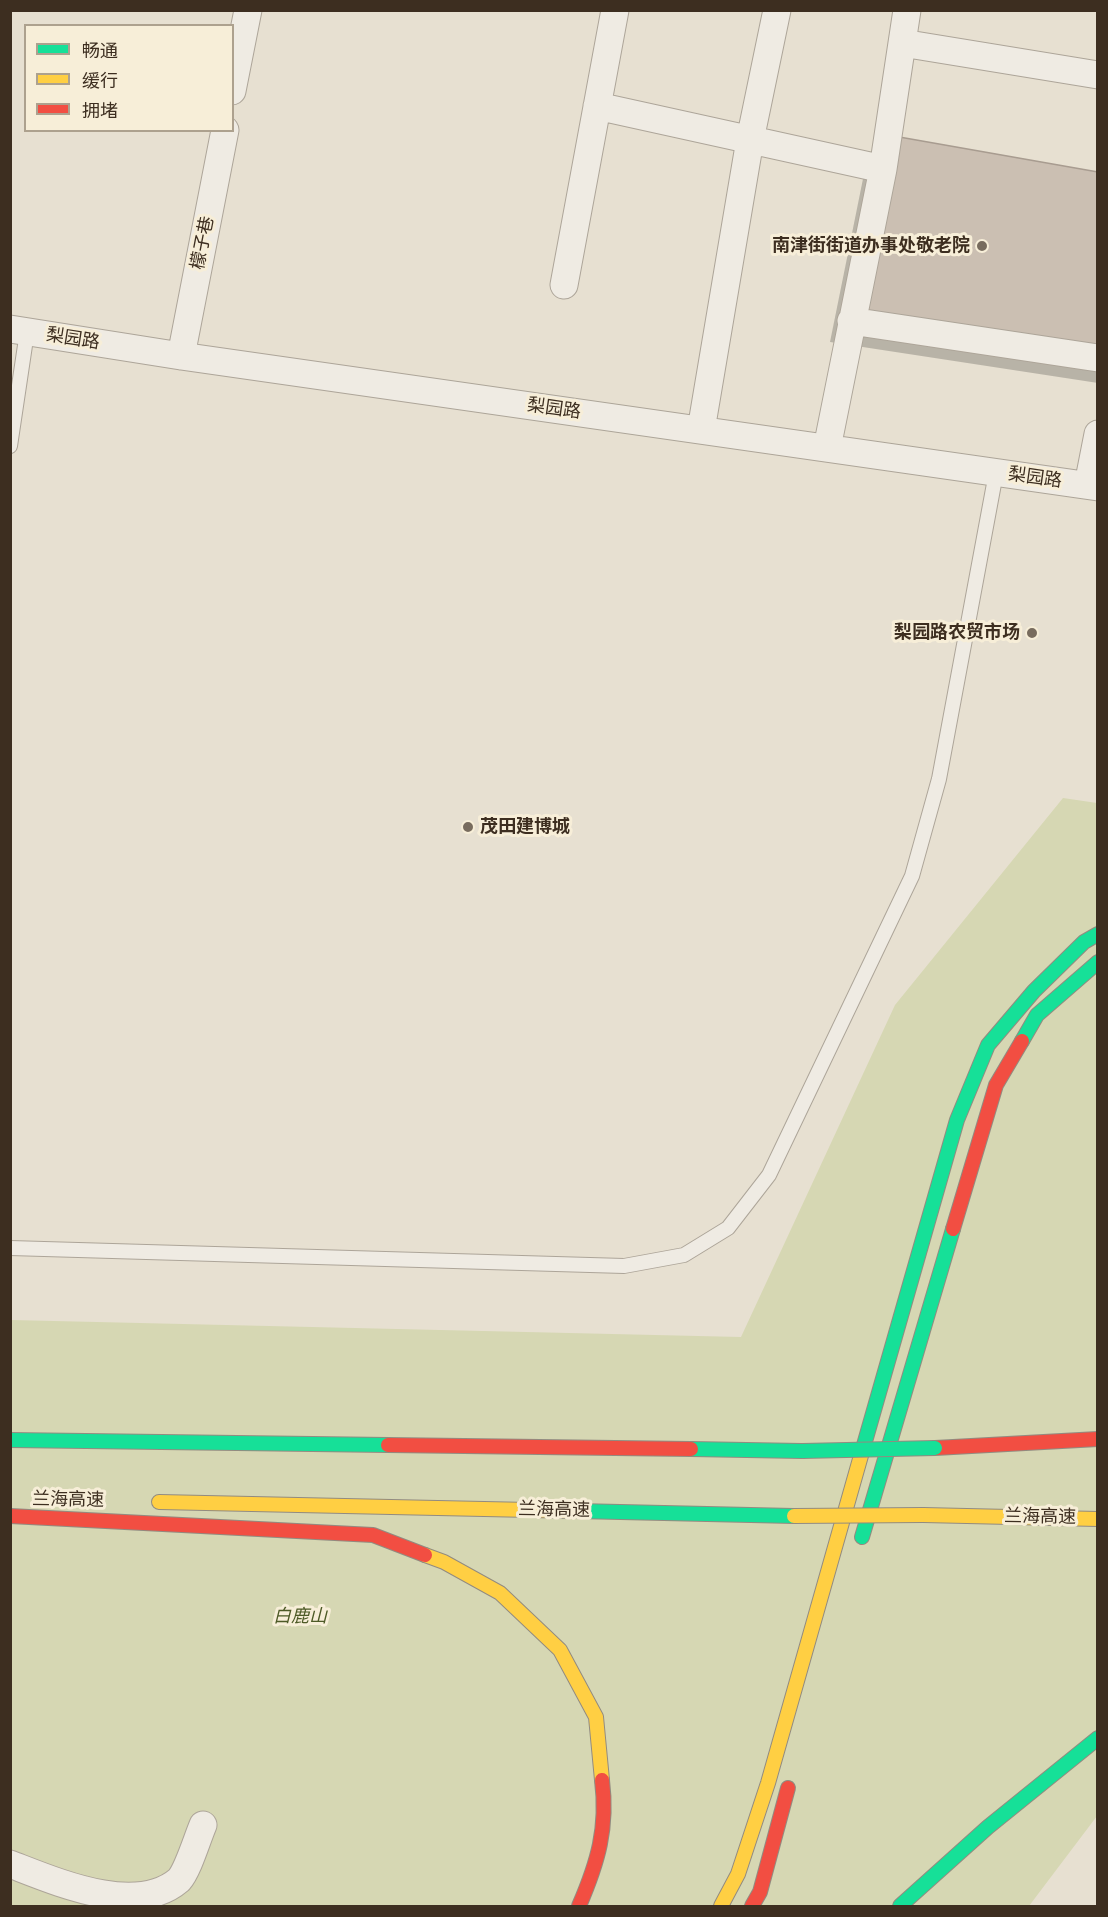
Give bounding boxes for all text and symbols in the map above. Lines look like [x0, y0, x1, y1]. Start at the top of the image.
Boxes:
legend [24, 24, 234, 132]
text: 畅通 [82, 38, 118, 62]
text: 缓行 [82, 68, 118, 92]
text: 拥堵 [82, 98, 118, 122]
street label: 檬子巷 [187, 214, 219, 272]
place label: 南津街街道办事处敬老院 [772, 235, 970, 257]
marker: 南津街街道办事处敬老院 [975, 239, 989, 253]
street label: 梨园路 [45, 324, 101, 354]
street label: 梨园路 [526, 395, 582, 423]
street label: 梨园路 [1007, 464, 1063, 492]
place label: 梨园路农贸市场 [894, 622, 1020, 644]
marker: 梨园路农贸市场 [1025, 626, 1039, 640]
place label: 茂田建博城 [480, 816, 570, 838]
marker: 茂田建博城 [461, 820, 475, 834]
street label: 兰海高速 [32, 1489, 104, 1511]
street label: 兰海高速 [518, 1499, 590, 1521]
street label: 兰海高速 [1004, 1506, 1076, 1528]
park label: 白鹿山 [273, 1606, 327, 1628]

